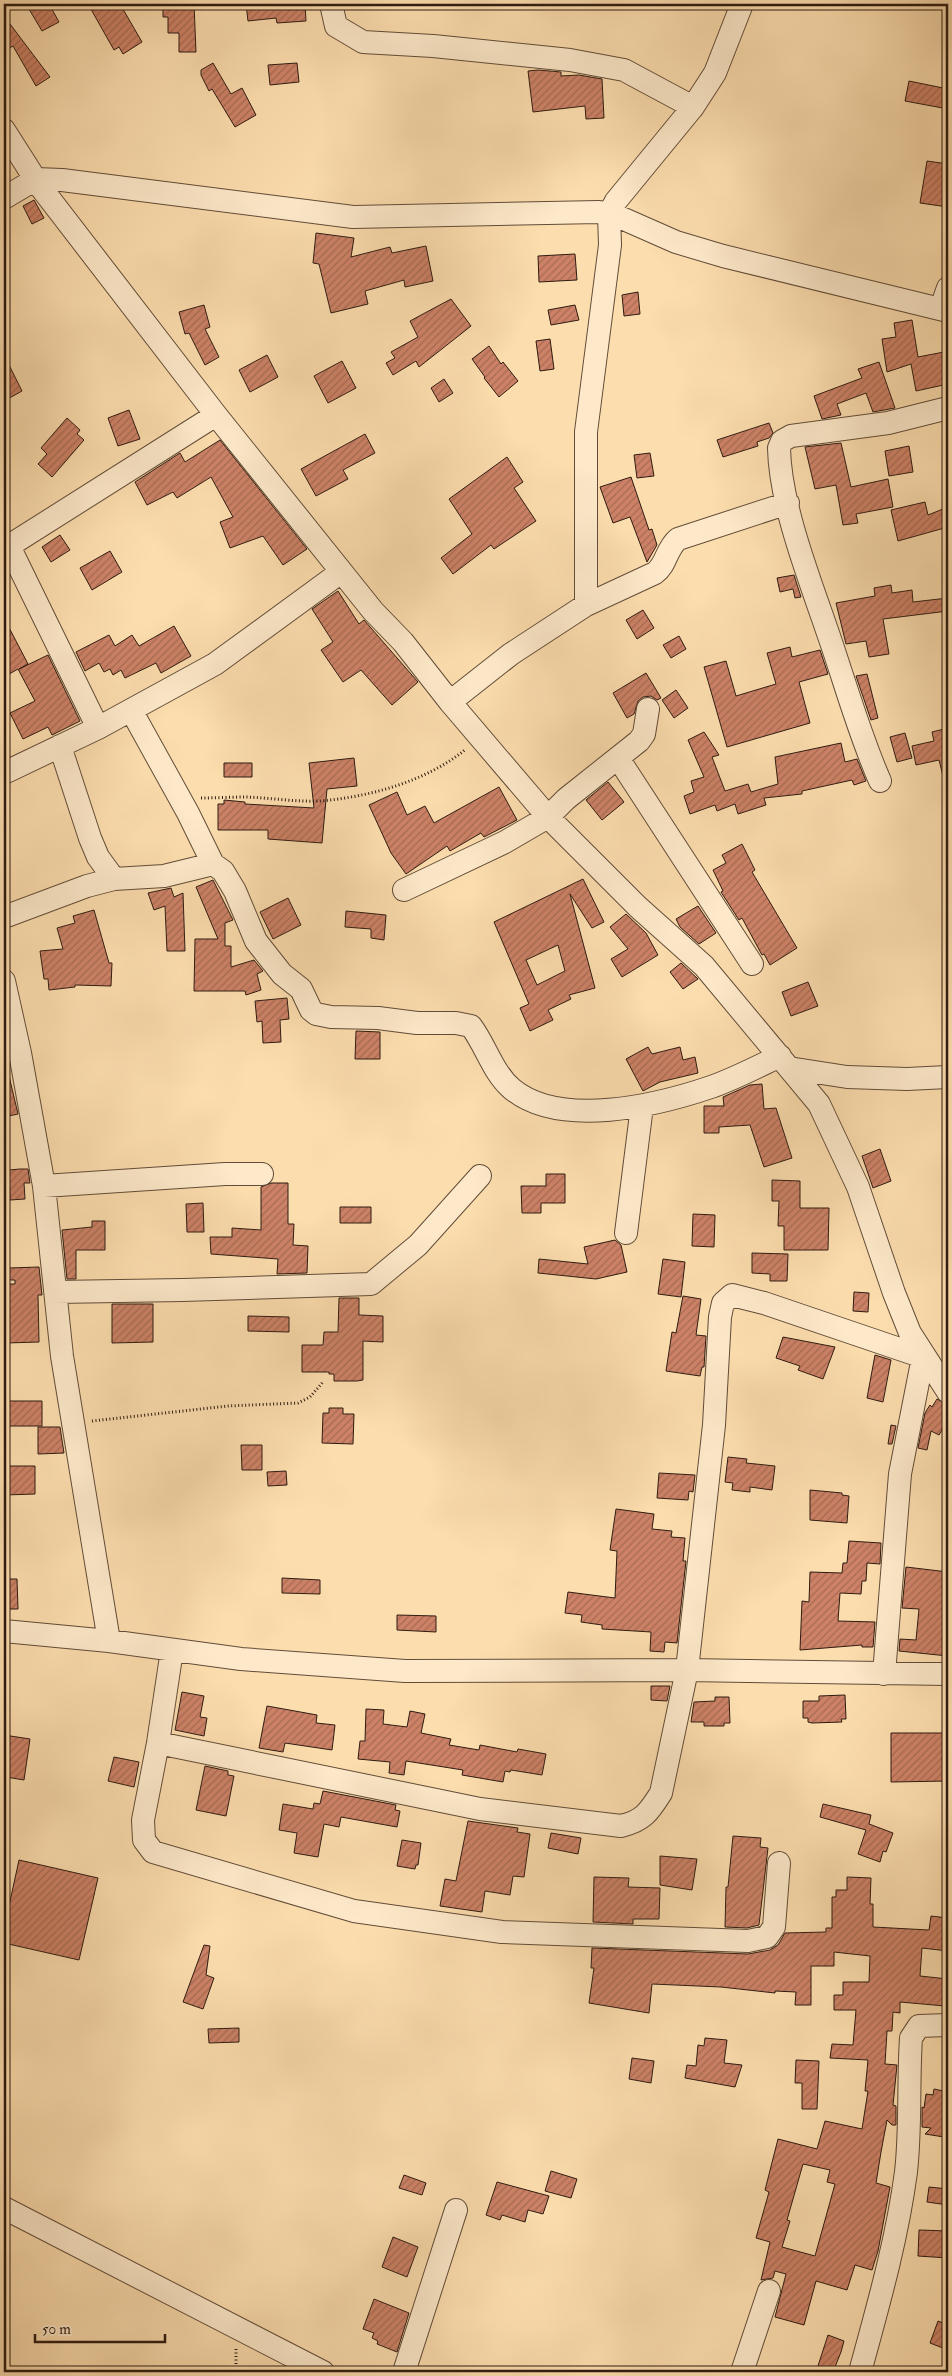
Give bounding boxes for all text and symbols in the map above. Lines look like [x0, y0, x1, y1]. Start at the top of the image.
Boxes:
scale bar [35, 2311, 165, 2343]
text: 50 m [42, 2320, 71, 2339]

